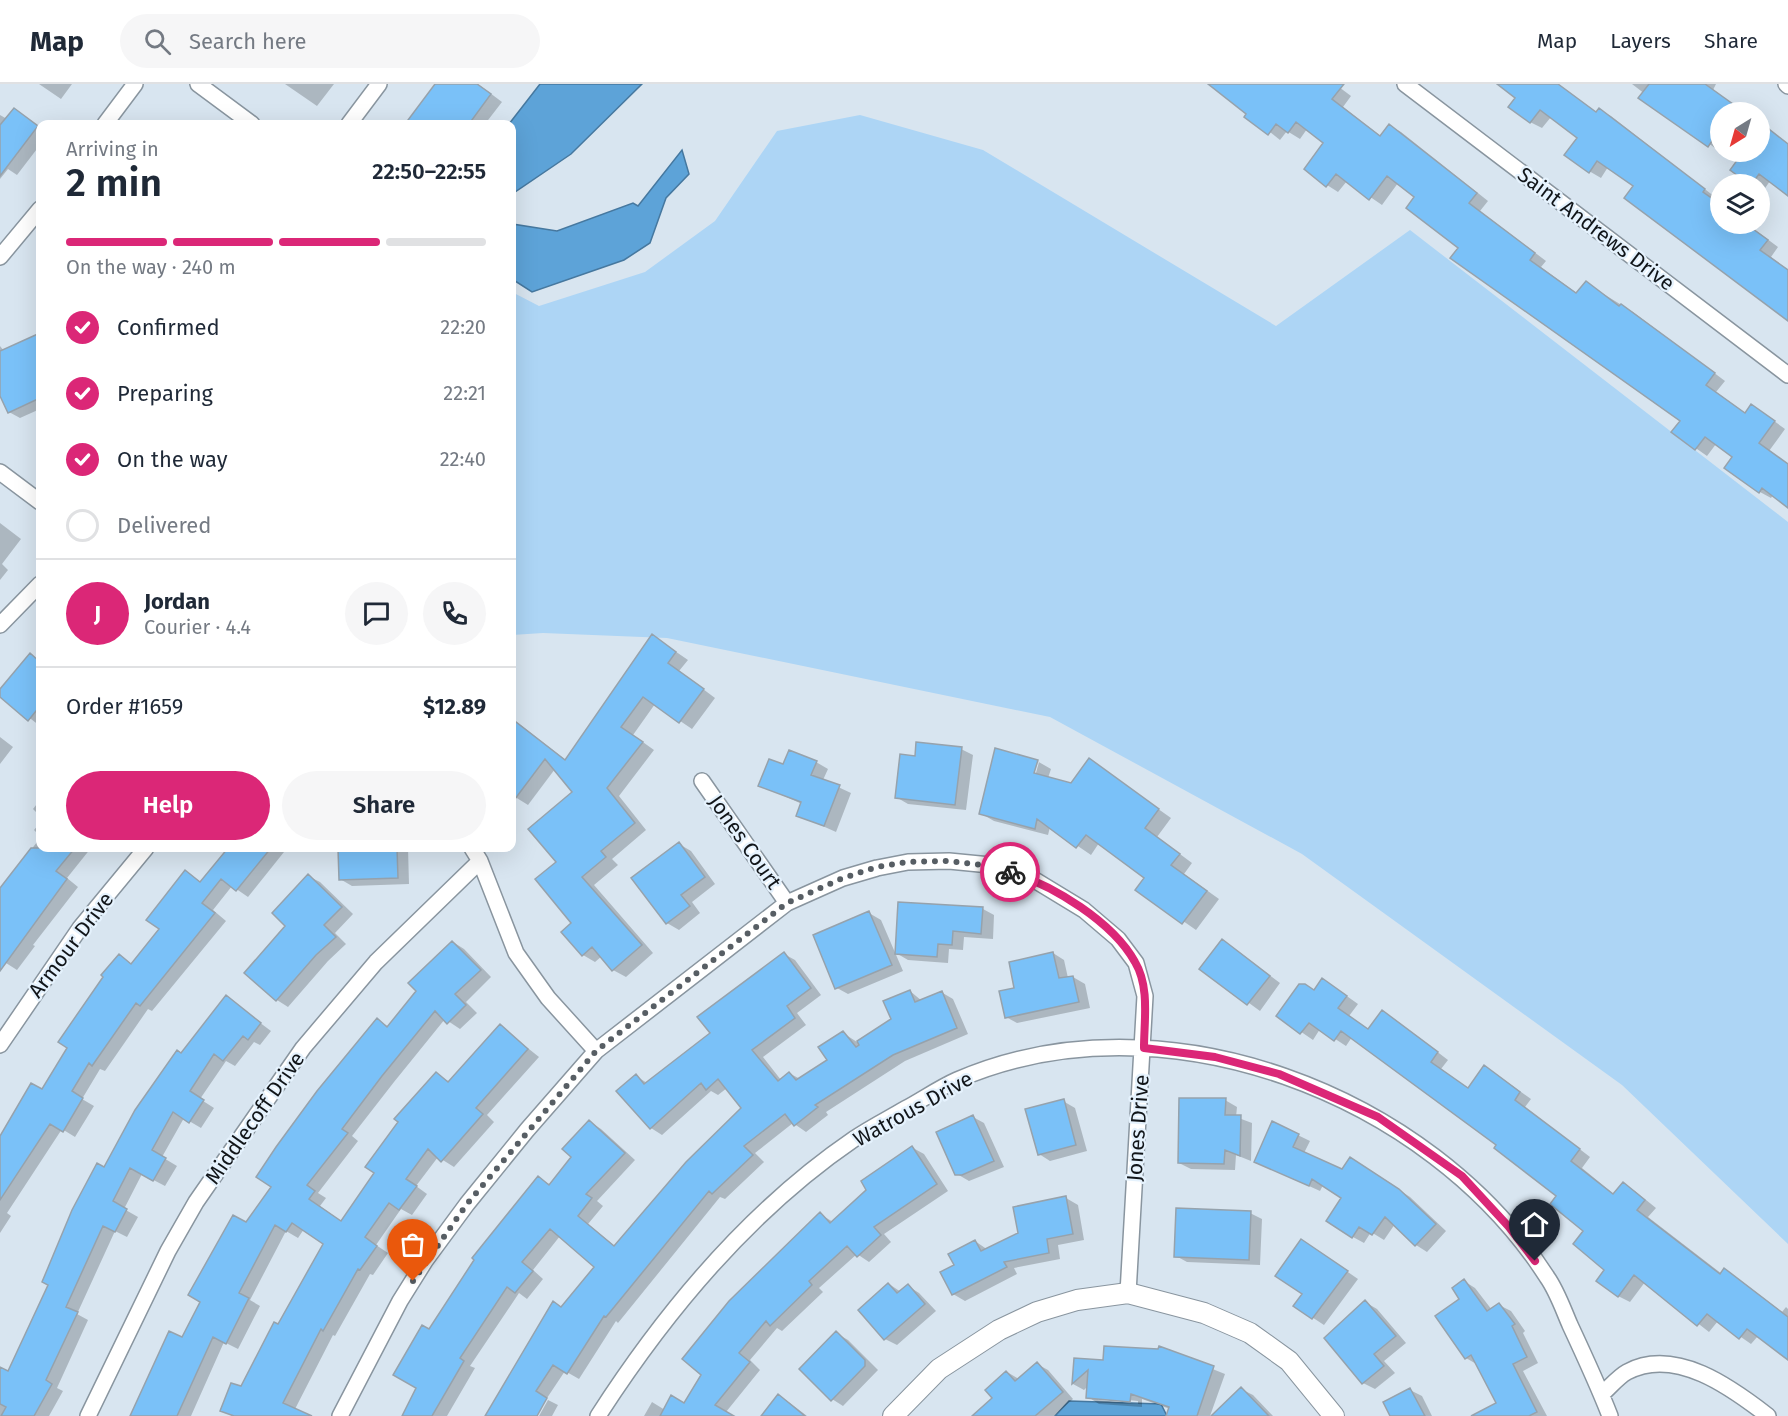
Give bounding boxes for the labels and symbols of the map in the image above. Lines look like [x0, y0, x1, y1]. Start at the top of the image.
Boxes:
north arrow [1710, 102, 1770, 162]
street label: Saint Andrews Drive [1512, 162, 1680, 296]
street label: Jones Court [703, 790, 787, 895]
courier [980, 842, 1040, 902]
street label: Armour Drive [23, 887, 119, 1003]
street label: Middlecoff Drive [200, 1047, 310, 1189]
street label: Watrous Drive [849, 1066, 977, 1152]
street label: Jones Drive [1121, 1074, 1155, 1182]
pin [1509, 1199, 1560, 1261]
pin [387, 1219, 438, 1281]

